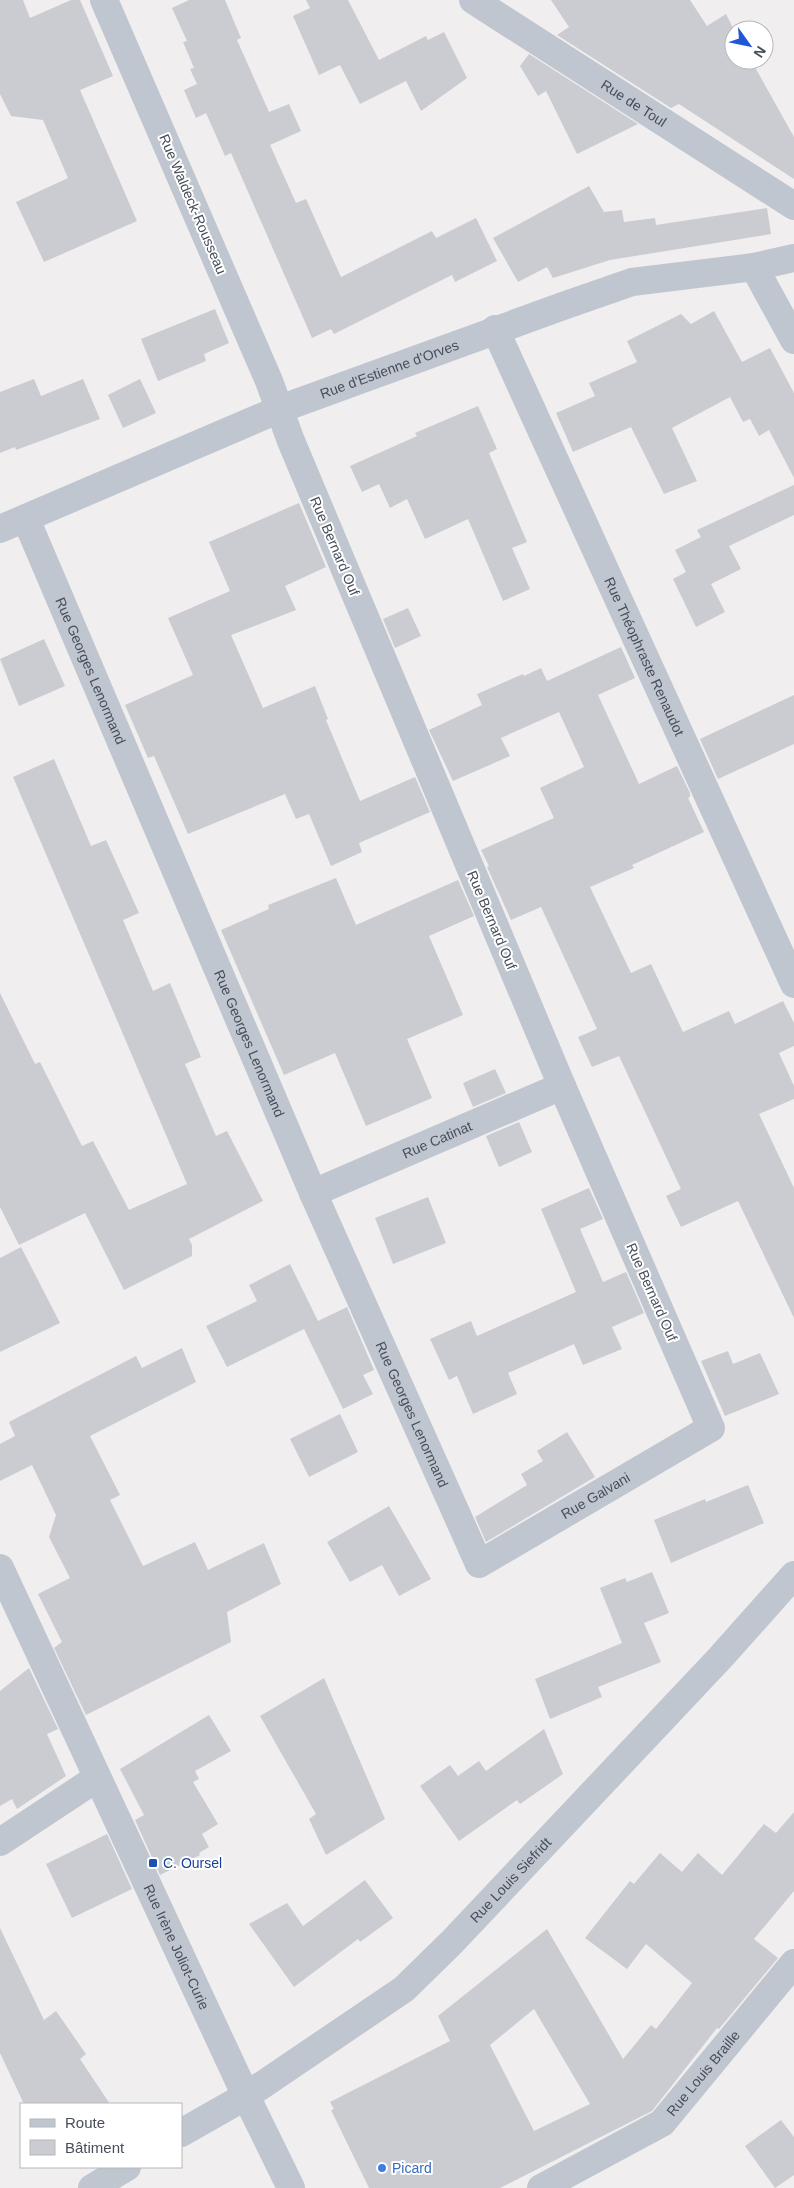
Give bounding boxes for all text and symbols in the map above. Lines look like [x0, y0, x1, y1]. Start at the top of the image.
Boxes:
north arrow [724, 20, 774, 70]
text: N [750, 43, 769, 61]
street label: Rue de Toul [598, 76, 669, 130]
street label: Rue Waldeck-Rousseau [156, 132, 230, 276]
street label: Rue d'Estienne d'Orves [318, 337, 461, 402]
street label: Rue Bernard Ouf [307, 494, 363, 598]
street label: Rue Théophraste Renaudot [601, 575, 688, 738]
street label: Rue Georges Lenormand [52, 595, 129, 747]
street label: Rue Bernard Ouf [464, 868, 520, 972]
street label: Rue Georges Lenormand [211, 968, 288, 1119]
street label: Rue Catinat [400, 1118, 474, 1162]
street label: Rue Bernard Ouf [623, 1240, 681, 1344]
street label: Rue Georges Lenormand [372, 1339, 452, 1490]
street label: Rue Galvani [558, 1469, 633, 1522]
street label: Rue Louis Siefridt [467, 1834, 554, 1926]
place label: C. Oursel [163, 1855, 222, 1871]
marker: C. Oursel [147, 1857, 159, 1869]
street label: Rue Irène Joliot-Curie [140, 1882, 213, 2012]
street label: Rue Louis Braille [663, 2027, 743, 2119]
legend [20, 2103, 182, 2168]
text: Route [65, 2114, 105, 2131]
text: Bâtiment [65, 2139, 125, 2156]
place label: Picard [392, 2160, 432, 2176]
marker: Picard [376, 2162, 388, 2174]

